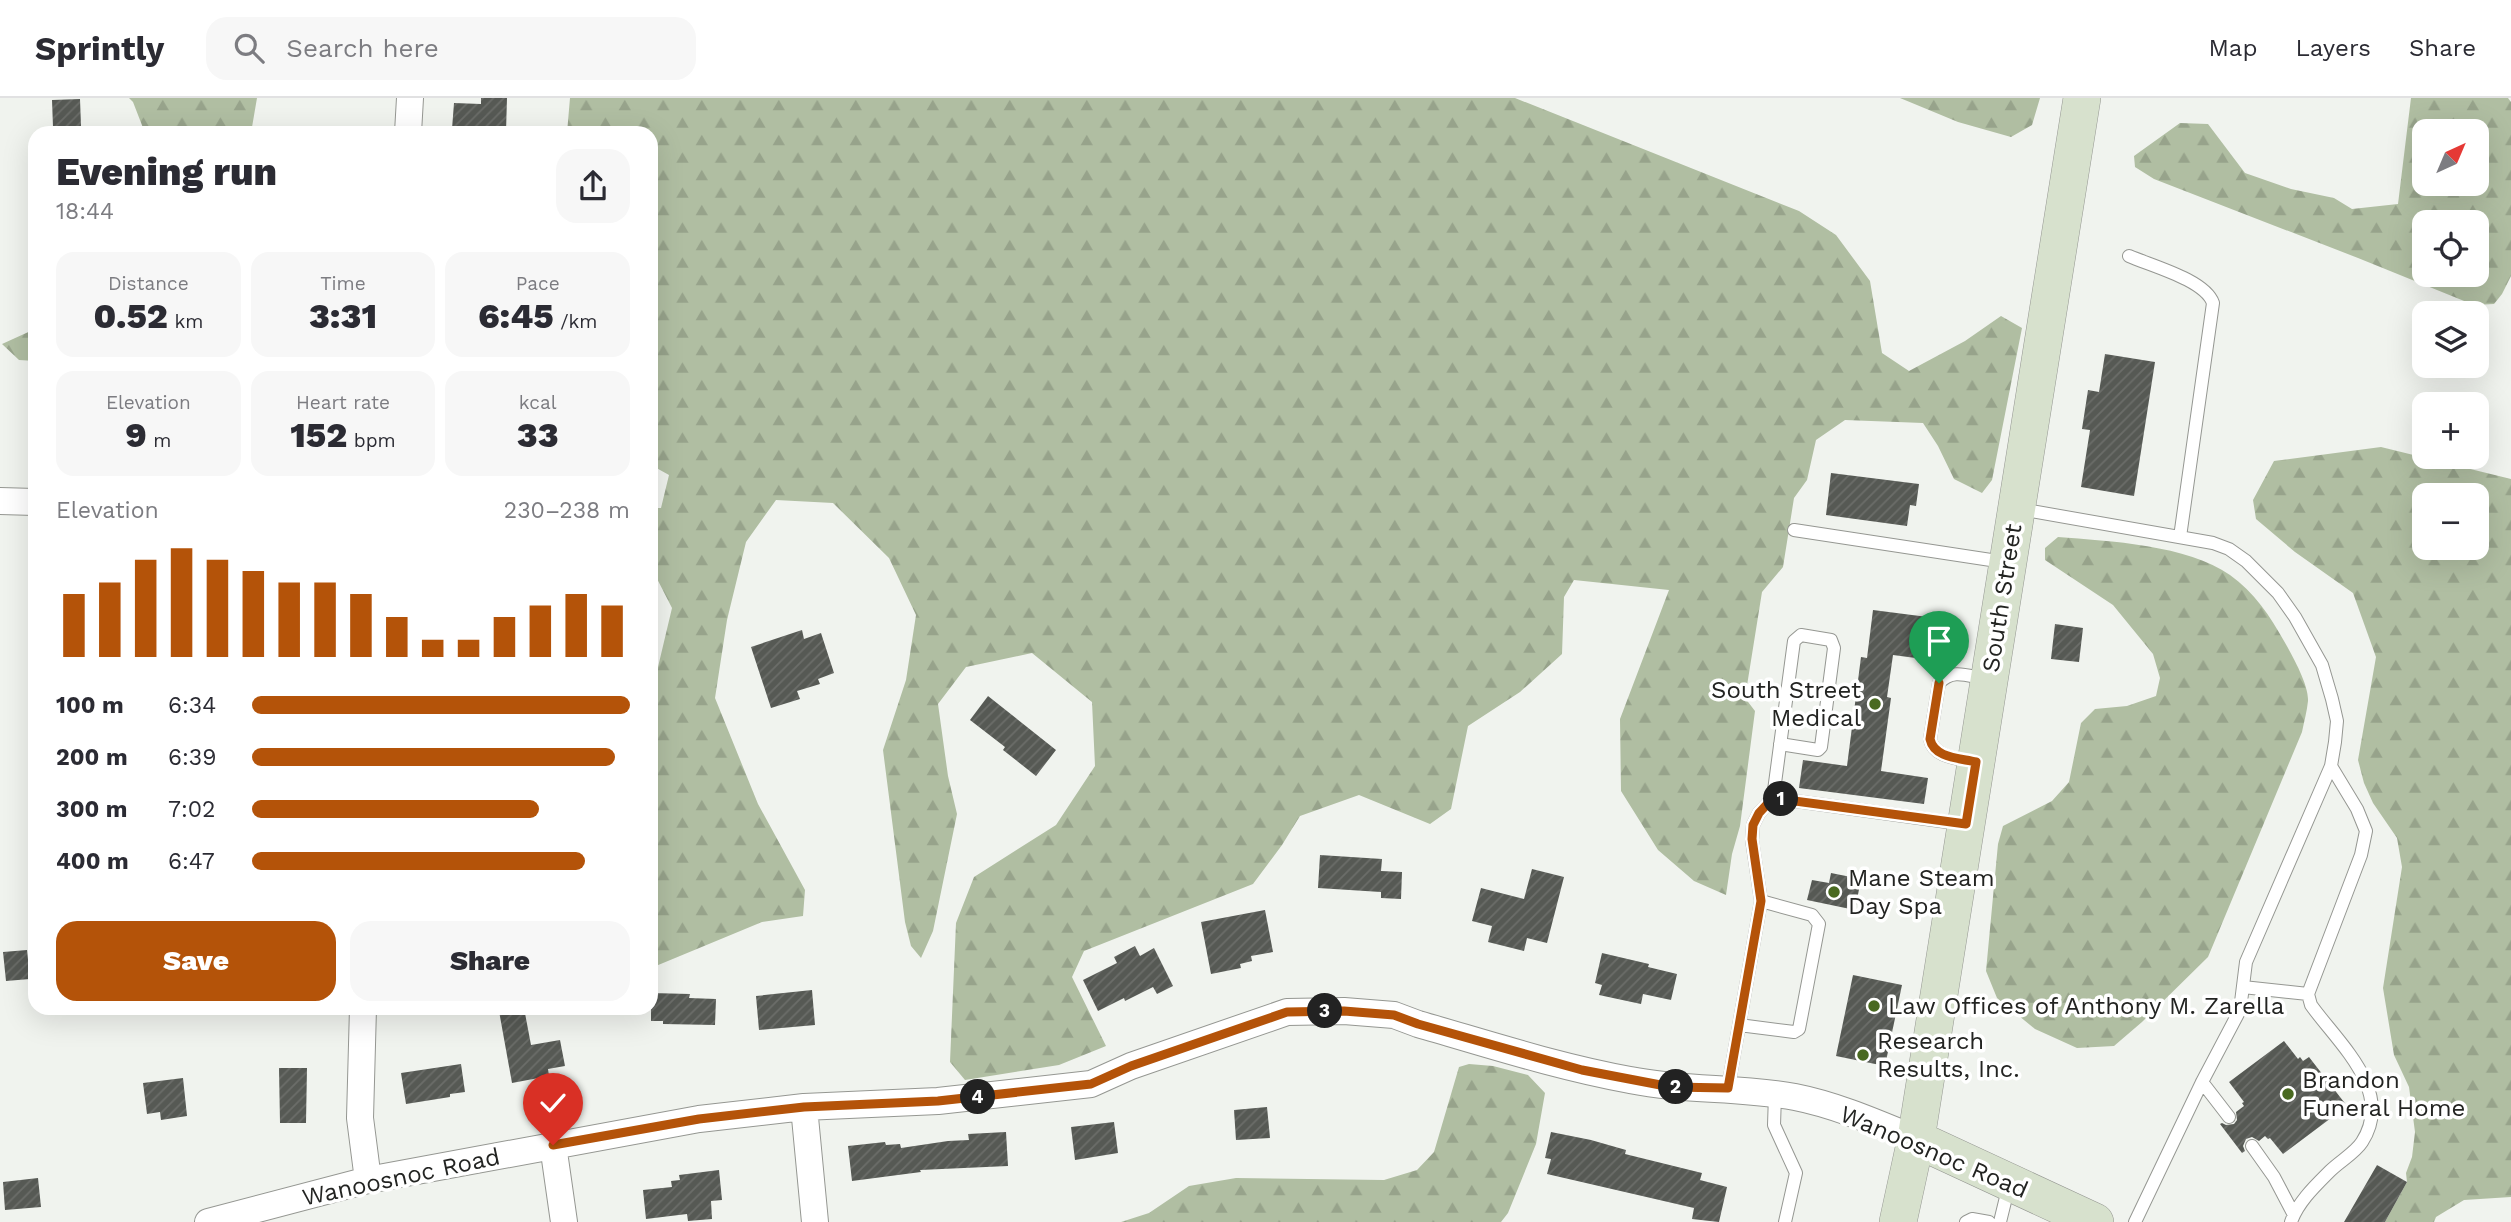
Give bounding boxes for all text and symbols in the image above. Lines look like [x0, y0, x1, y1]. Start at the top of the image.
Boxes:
search box [206, 17, 696, 80]
text: Sprintly [35, 29, 164, 68]
icon: search [230, 29, 268, 67]
text: Search here [286, 33, 439, 63]
text: Map [2209, 34, 2257, 62]
text: Layers [2295, 34, 2371, 62]
text: Share [2409, 34, 2476, 62]
north arrow [2412, 119, 2488, 196]
map controls [2412, 119, 2489, 560]
button: share [556, 149, 630, 223]
text: Evening run [56, 150, 277, 194]
text: 18:44 [56, 198, 114, 225]
button: locate [2412, 210, 2489, 287]
text: Distance [108, 272, 189, 295]
text: Time [320, 272, 366, 295]
text: Pace [516, 272, 560, 295]
text: 0.52 [93, 295, 168, 337]
text: 3:31 [309, 295, 377, 337]
text: 6:45 [478, 295, 554, 337]
button: layers [2412, 301, 2489, 378]
text: km [168, 310, 203, 333]
text: /km [554, 310, 597, 333]
text: Elevation [106, 391, 191, 414]
text: Heart rate [296, 391, 390, 414]
text: kcal [519, 391, 556, 414]
button: + [2412, 392, 2489, 469]
text: 9 [125, 414, 147, 456]
text: 152 [290, 414, 347, 456]
text: 33 [517, 414, 559, 456]
text: m [147, 429, 171, 452]
text: bpm [347, 429, 396, 452]
button: − [2412, 483, 2489, 560]
text: Elevation [56, 497, 159, 524]
text: 230–238 m [504, 497, 630, 524]
street label: South Street [1976, 522, 2028, 674]
pin [1909, 611, 1969, 683]
icon: arrive [1920, 622, 1958, 660]
place label: South Street Medical [1711, 676, 1862, 732]
text: 100 m [56, 692, 124, 719]
text: 6:34 [168, 692, 216, 719]
marker: South Street Medical [1867, 696, 1883, 712]
text: 200 m [56, 744, 128, 771]
text: 6:39 [168, 744, 216, 771]
pin: 1 [1764, 782, 1798, 816]
text: 1 [1776, 787, 1785, 810]
text: 300 m [56, 796, 127, 823]
text: 7:02 [168, 796, 215, 823]
text: 400 m [56, 848, 129, 875]
text: 6:47 [168, 848, 215, 875]
place label: Mane Steam Day Spa [1848, 864, 1995, 920]
marker: Mane Steam Day Spa [1826, 884, 1842, 900]
button: Save [56, 921, 336, 1001]
button: Share [350, 921, 630, 1001]
place label: Law Offices of Anthony M. Zarella [1888, 992, 2284, 1020]
pin: 3 [1308, 993, 1342, 1028]
marker: Law Offices of Anthony M. Zarella [1866, 998, 1882, 1014]
text: 3 [1319, 999, 1330, 1022]
place label: Research Results, Inc. [1877, 1027, 2020, 1083]
marker: Research Results, Inc. [1855, 1047, 1871, 1063]
place label: Brandon Funeral Home [2302, 1066, 2465, 1122]
pin: 2 [1658, 1070, 1694, 1104]
pin [523, 1073, 583, 1145]
text: 2 [1670, 1075, 1681, 1098]
pin: 4 [960, 1080, 996, 1114]
icon: check [534, 1084, 572, 1122]
text: 4 [971, 1085, 984, 1108]
marker: Brandon Funeral Home [2280, 1086, 2296, 1102]
street label: Wanoosnoc Road [1836, 1100, 2032, 1204]
street label: Wanoosnoc Road [300, 1142, 502, 1212]

